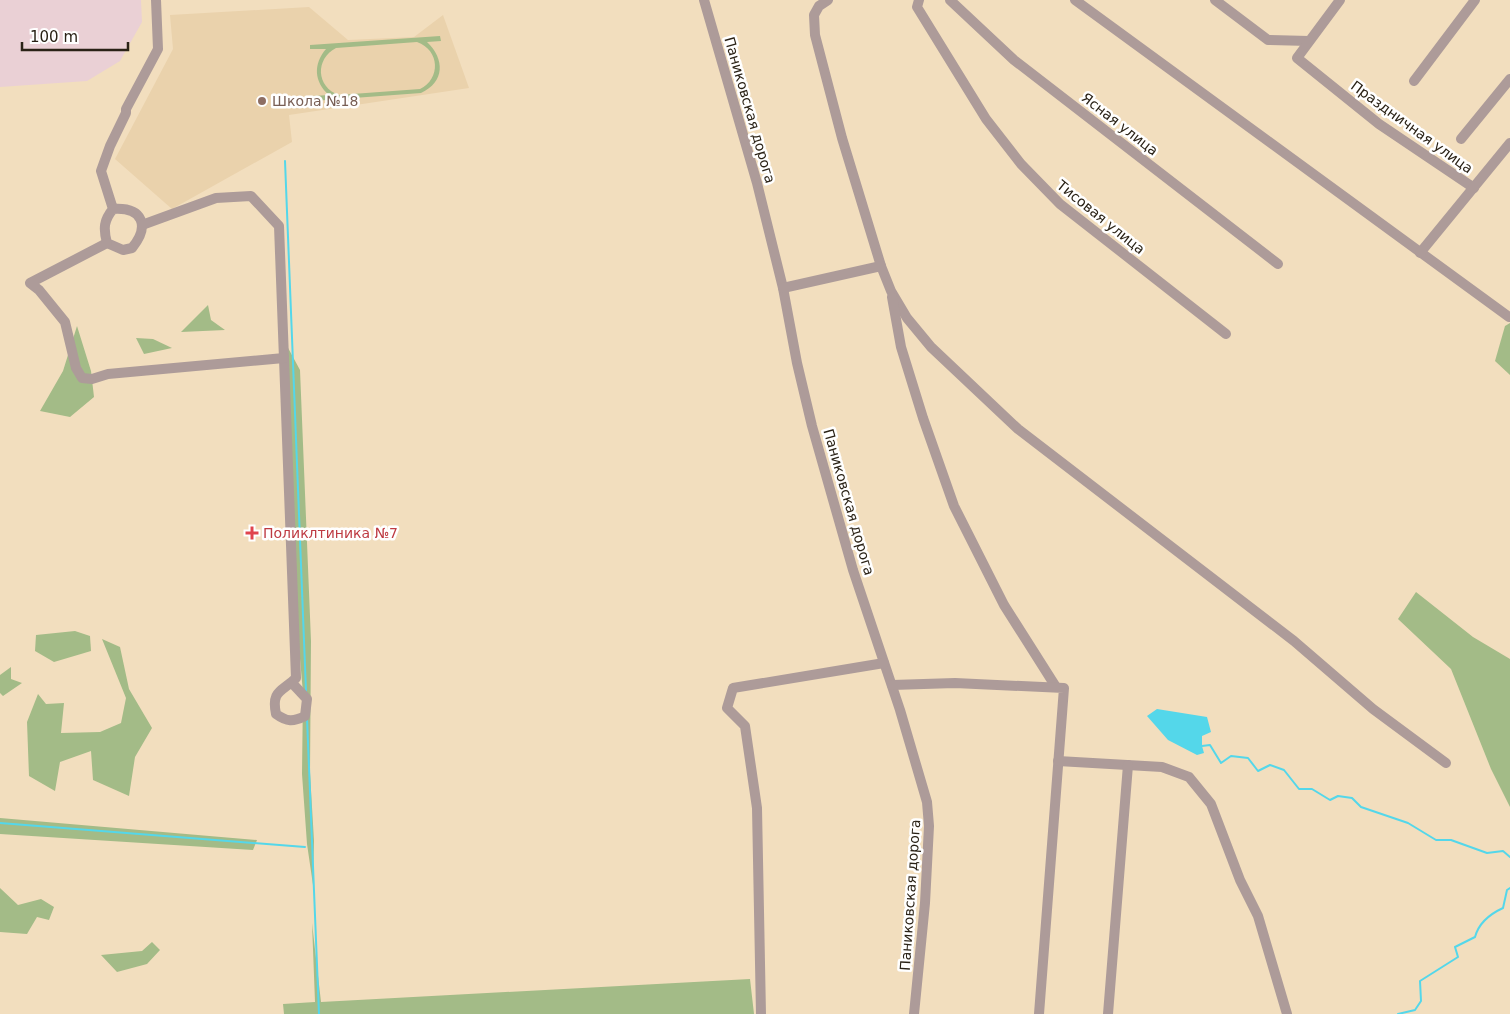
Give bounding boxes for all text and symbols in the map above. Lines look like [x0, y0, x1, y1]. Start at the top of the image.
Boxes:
scale bar [22, 20, 129, 52]
text: 100 m [30, 28, 78, 46]
street label: Паниковская дорога [721, 35, 779, 185]
street label: Праздничная улица [1348, 77, 1476, 177]
street label: Ясная улица [1079, 89, 1161, 159]
place label: Школа №18 [272, 93, 358, 109]
marker: Школа №18 [256, 95, 268, 107]
street label: Тисовая улица [1053, 176, 1148, 257]
street label: Паниковская дорога [820, 427, 878, 577]
place label: Поликлтиника №7 [263, 525, 398, 541]
marker: Поликлтиника №7 [245, 526, 259, 540]
street label: Паниковская дорога [897, 819, 923, 971]

